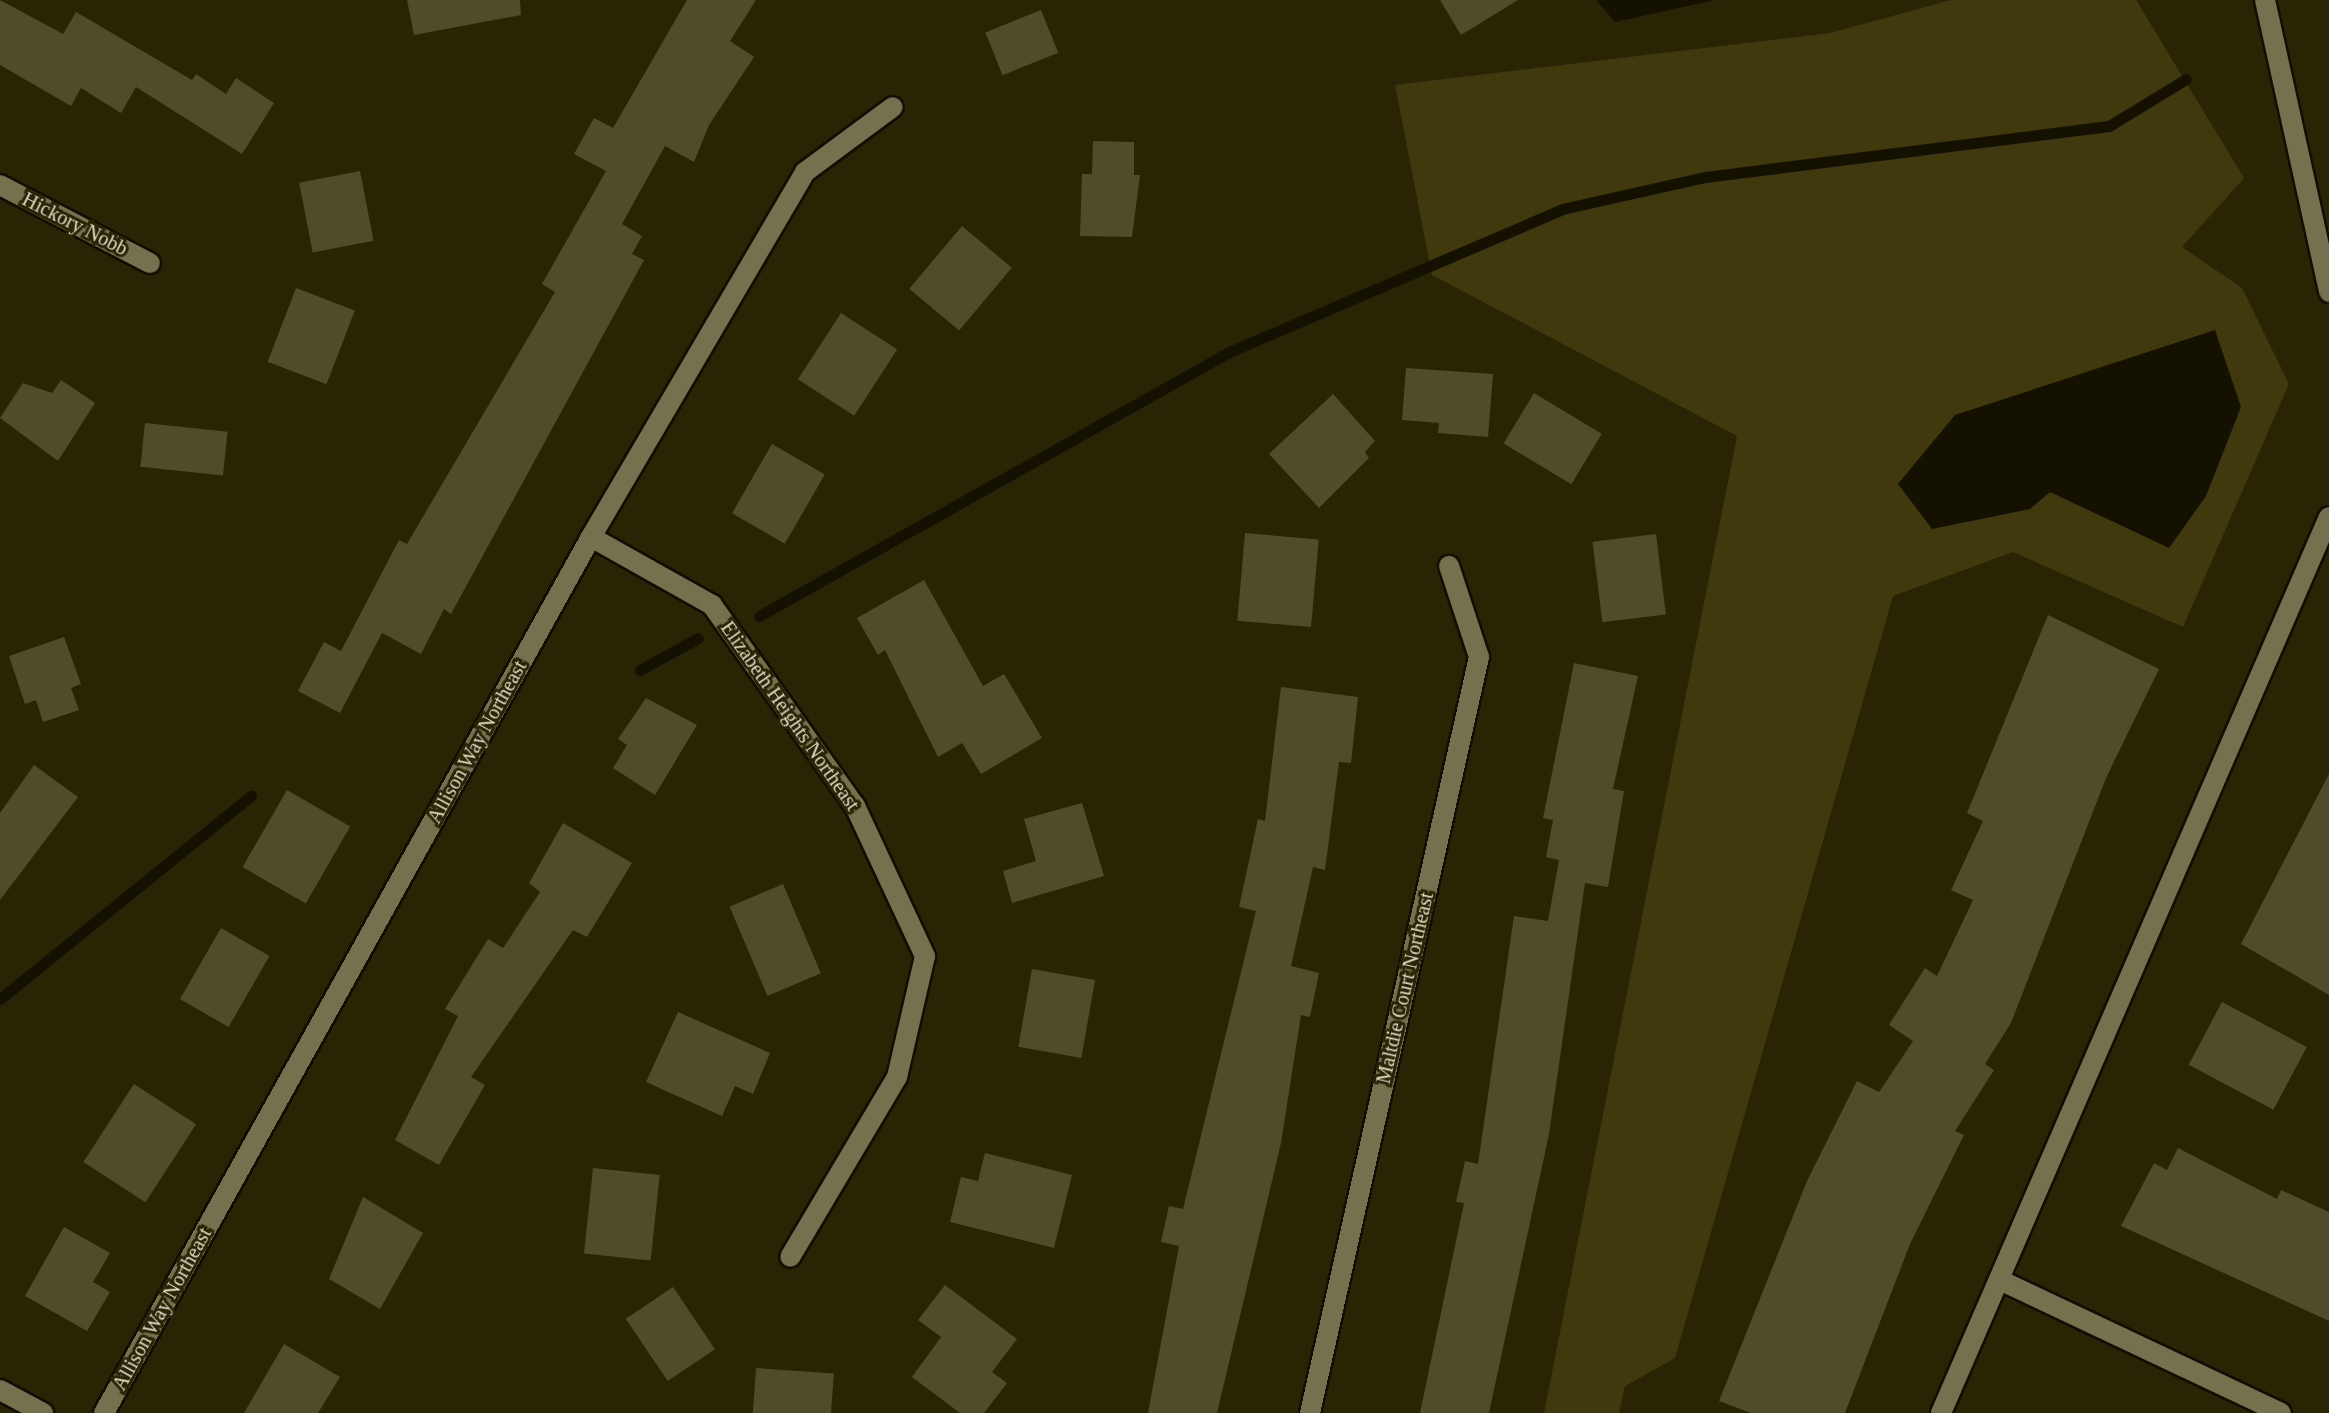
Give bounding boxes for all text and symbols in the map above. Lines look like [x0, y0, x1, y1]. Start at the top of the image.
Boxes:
street label: Hickory Nobb [18, 187, 132, 261]
street label: Elizabeth Heights Northeast [716, 617, 864, 815]
street label: Allison Way Northeast [422, 656, 532, 828]
street label: Maltdie Court Northeast [1371, 890, 1439, 1086]
street label: Allison Way Northeast [107, 1223, 217, 1395]

